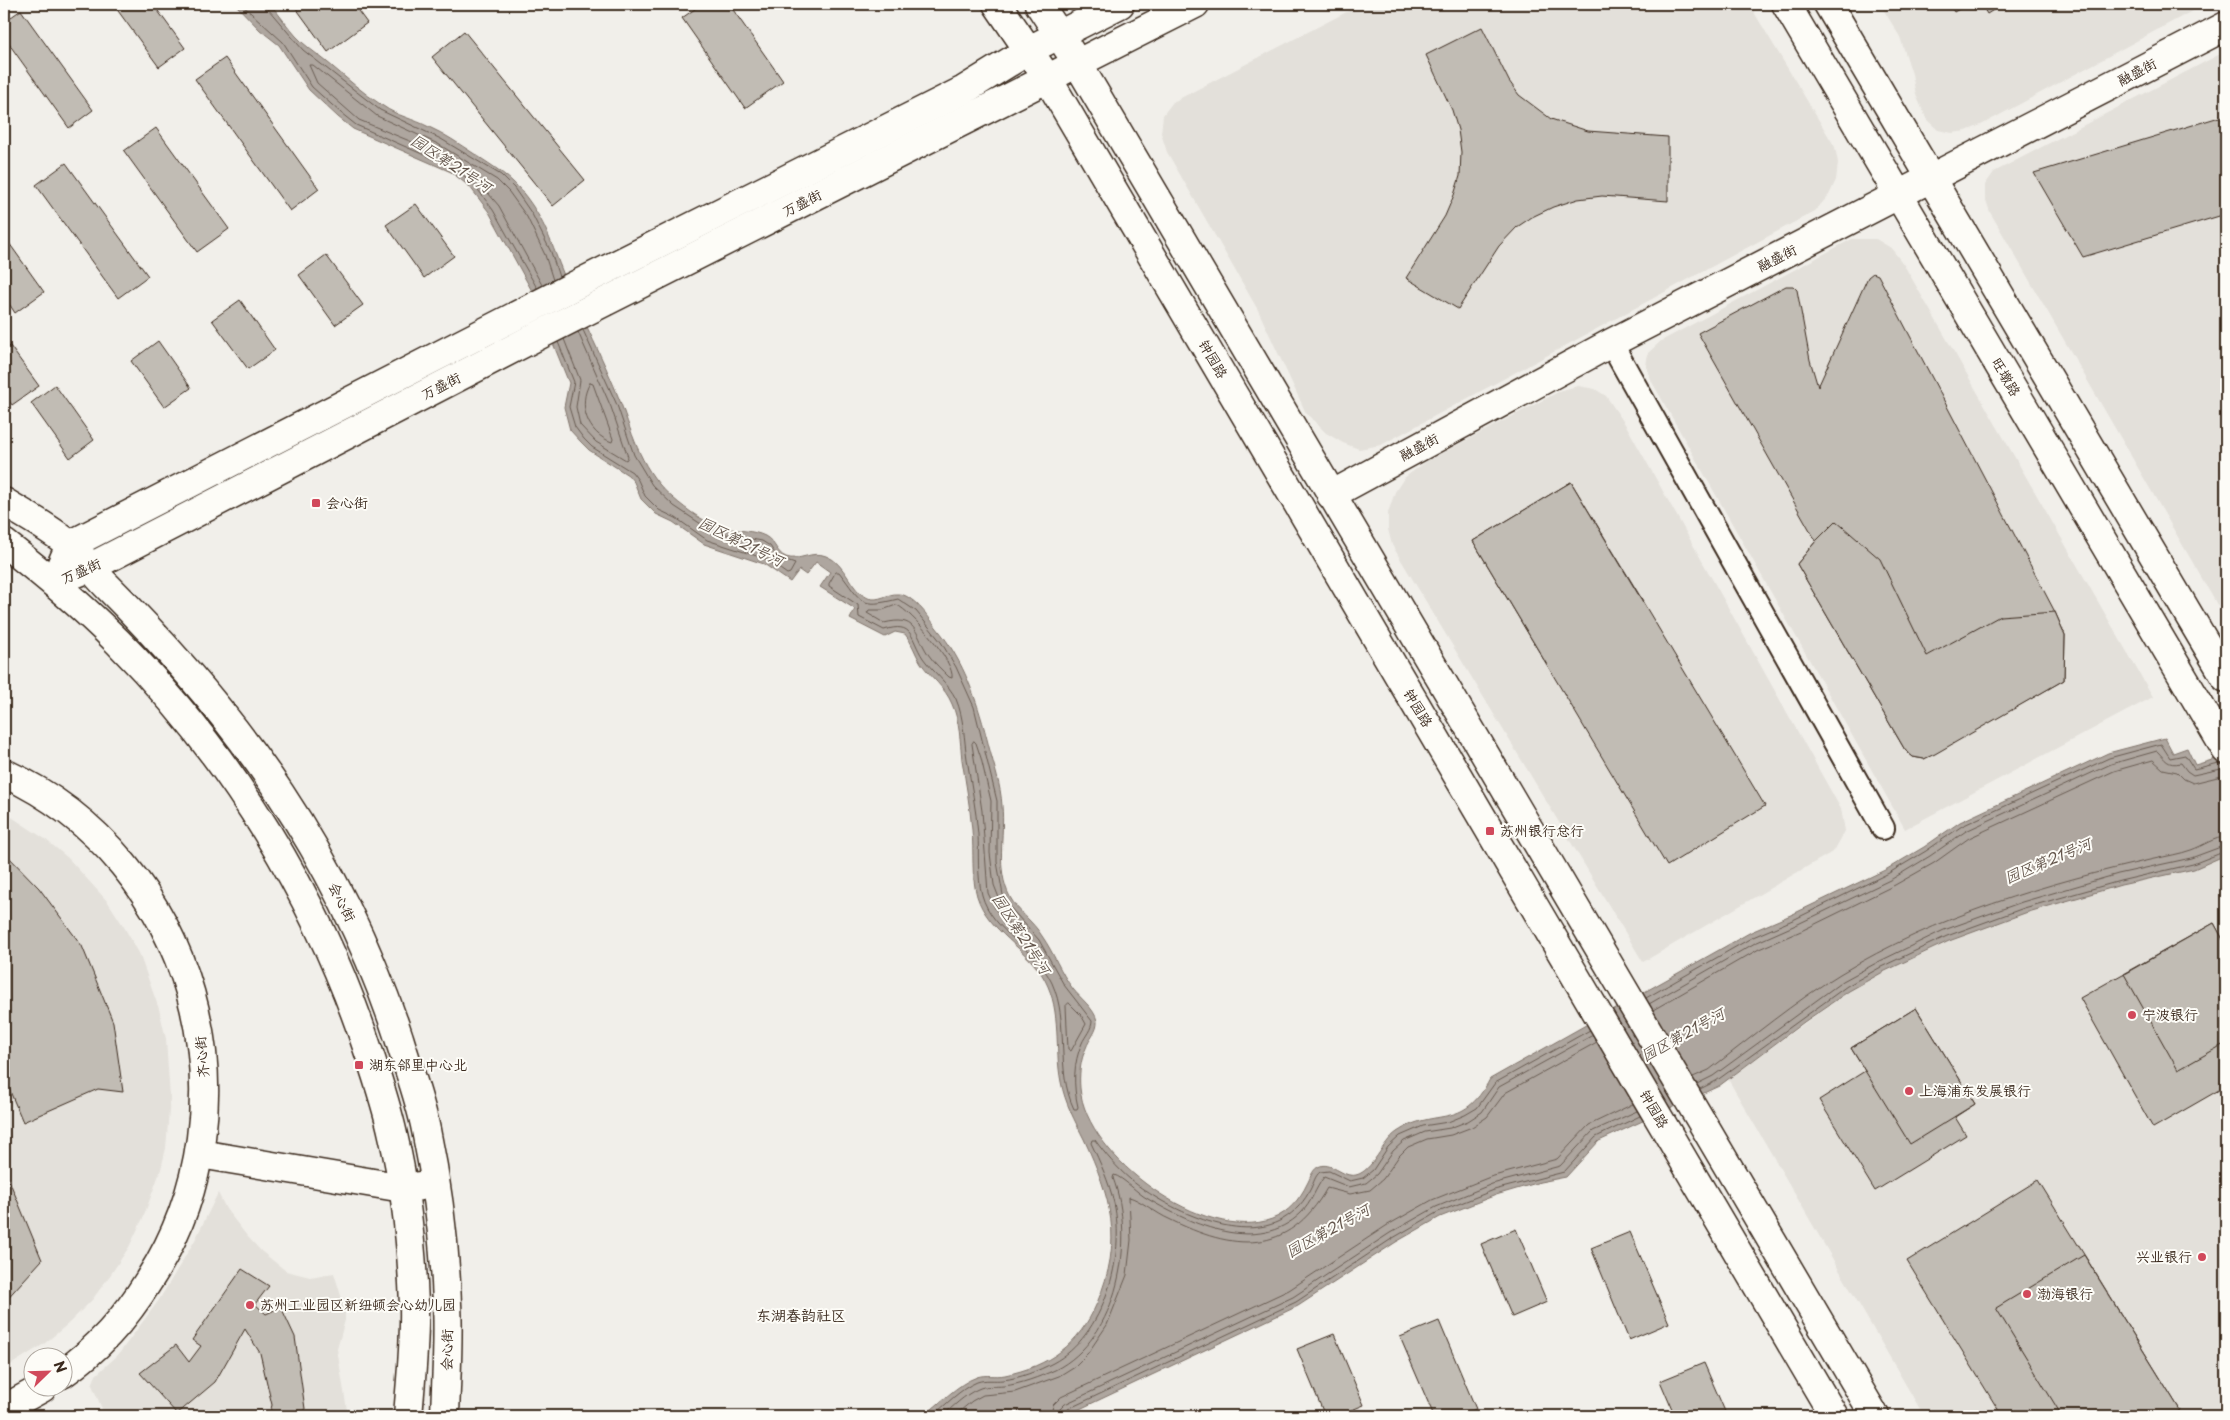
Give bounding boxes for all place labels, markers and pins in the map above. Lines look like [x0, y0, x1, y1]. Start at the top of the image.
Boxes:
place label: 会心街 [326, 492, 368, 513]
marker: 会心街 [310, 497, 322, 509]
place label: 苏州银行总行 [1500, 820, 1584, 841]
marker: 苏州银行总行 [1484, 825, 1496, 837]
place label: 宁波银行 [2142, 1004, 2198, 1025]
marker: 宁波银行 [2126, 1009, 2138, 1021]
place label: 湖东邻里中心北 [369, 1054, 467, 1075]
marker: 湖东邻里中心北 [353, 1059, 365, 1071]
place label: 上海浦东发展银行 [1919, 1080, 2031, 1101]
marker: 上海浦东发展银行 [1903, 1085, 1915, 1097]
place label: 兴业银行 [2136, 1246, 2192, 1267]
marker: 兴业银行 [2196, 1251, 2208, 1263]
place label: 渤海银行 [2037, 1283, 2093, 1304]
marker: 渤海银行 [2021, 1288, 2033, 1300]
place label: 苏州工业园区新纽顿会心幼儿园 [260, 1294, 456, 1315]
marker: 苏州工业园区新纽顿会心幼儿园 [244, 1299, 256, 1311]

